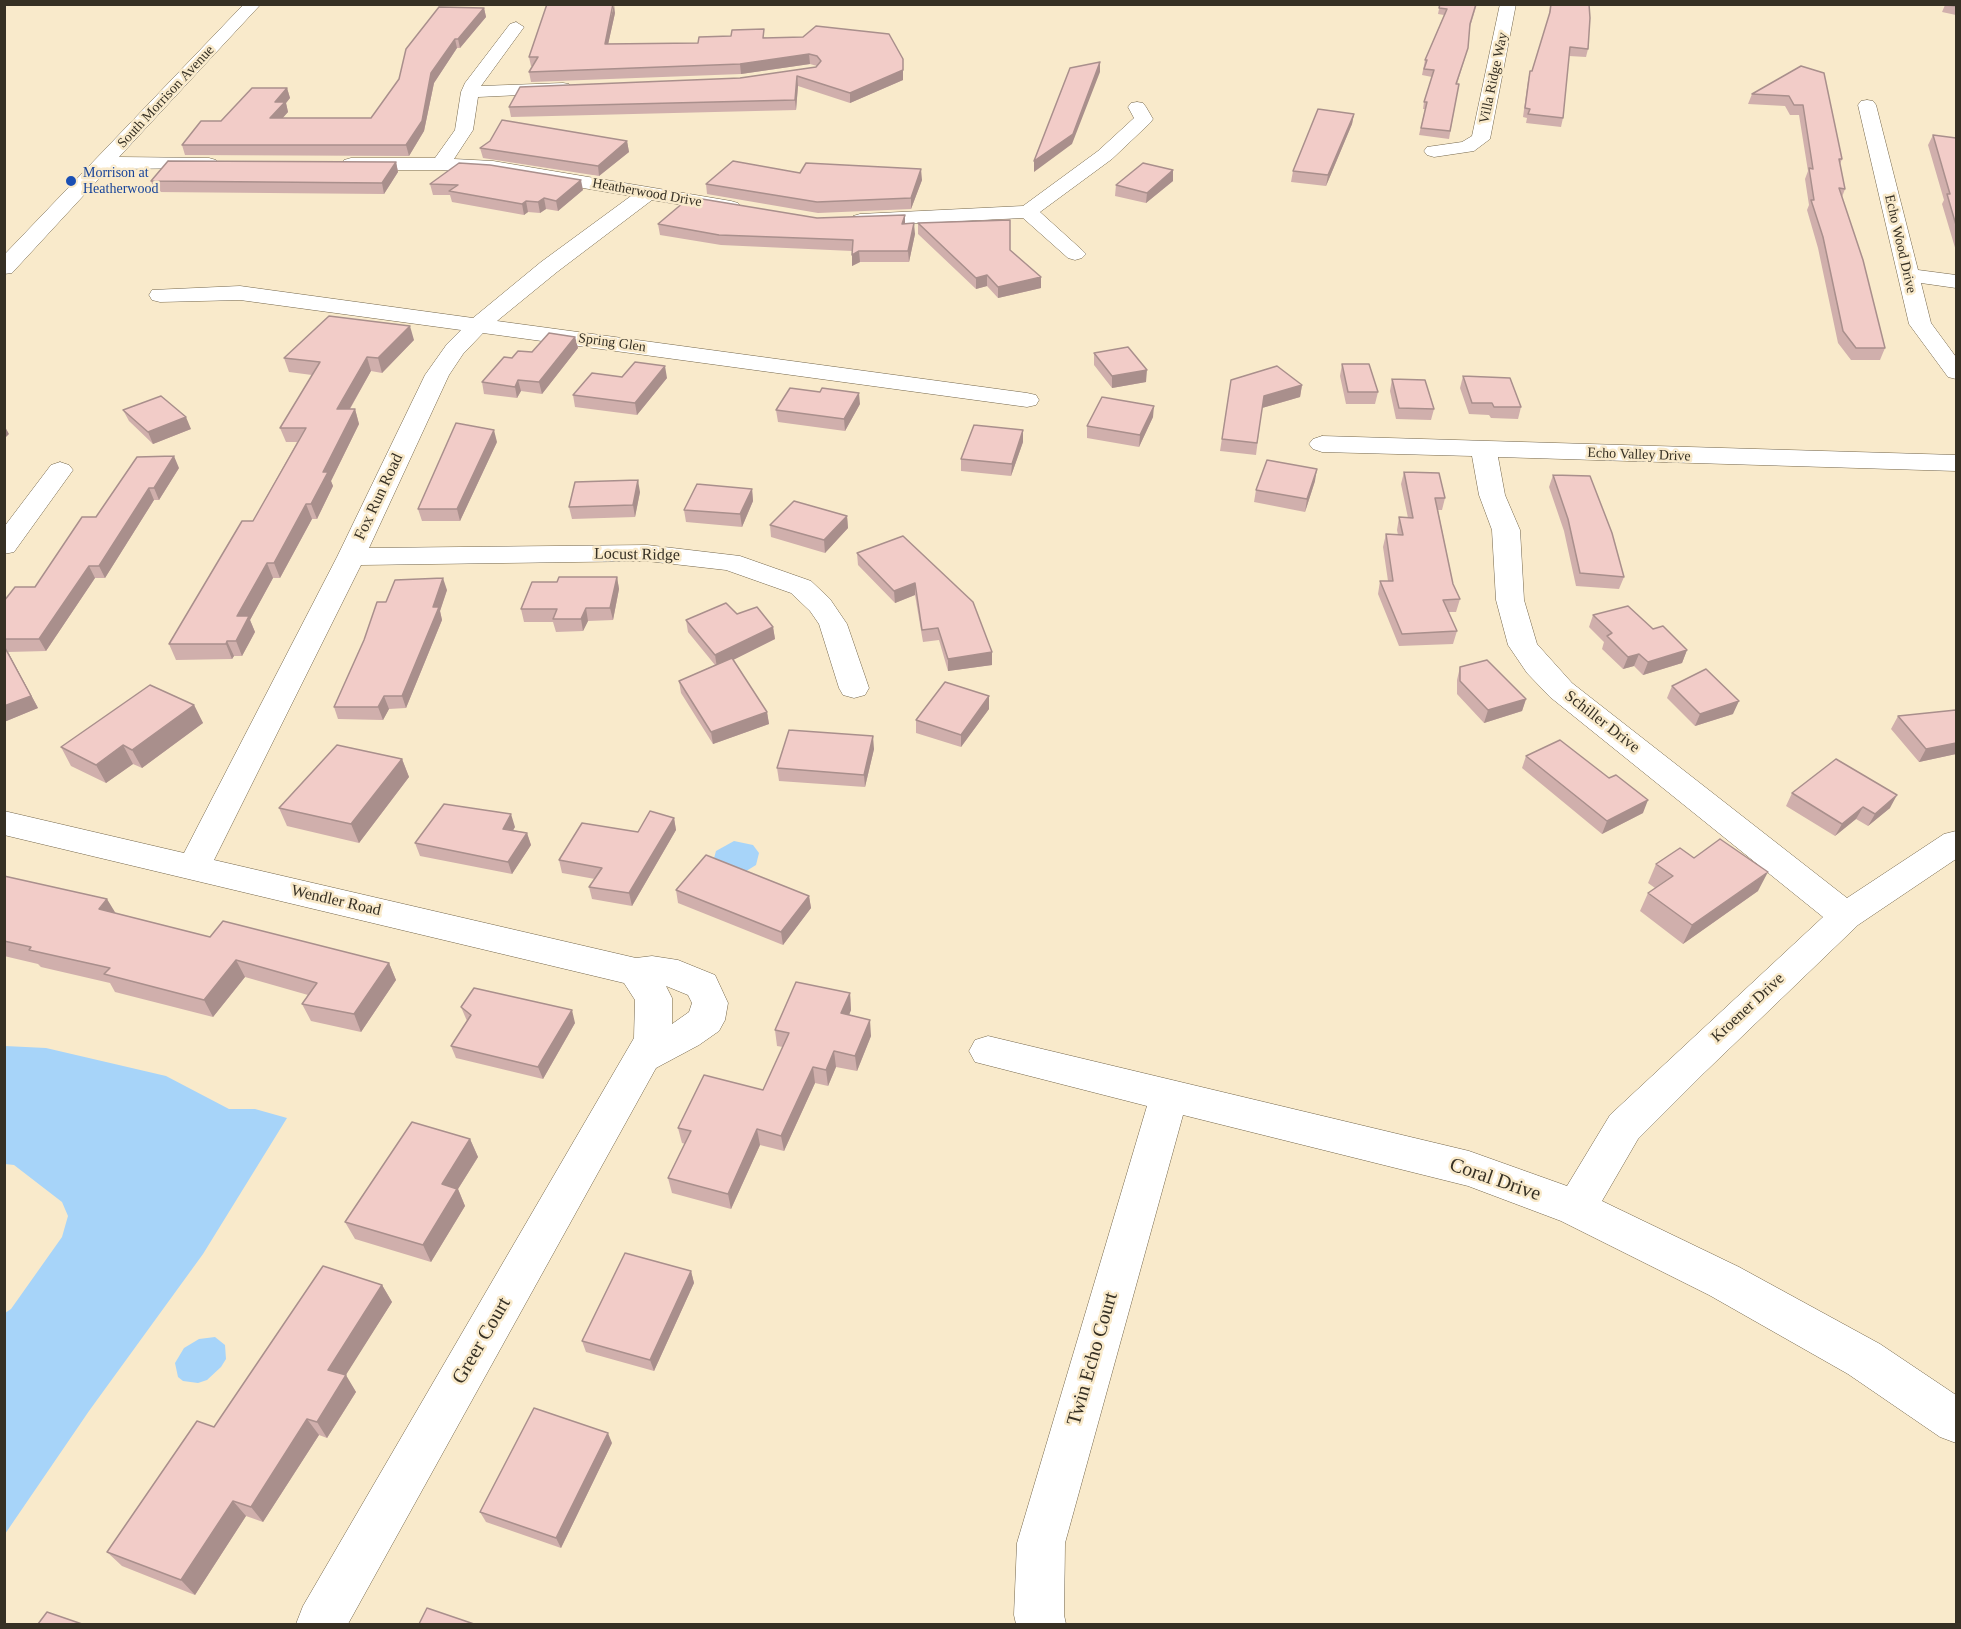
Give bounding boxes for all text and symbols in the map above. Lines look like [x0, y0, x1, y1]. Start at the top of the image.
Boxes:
street label: Villa Ridge Way [1476, 31, 1512, 125]
street label: South Morrison Avenue [114, 42, 218, 152]
place label: Morrison at Heatherwood [83, 165, 158, 198]
marker: Morrison at Heatherwood [64, 174, 78, 188]
street label: Heatherwood Drive [591, 175, 703, 211]
street label: Echo Wood Drive [1880, 193, 1920, 295]
street label: Spring Glen [577, 330, 647, 356]
street label: Echo Valley Drive [1587, 445, 1691, 465]
street label: Fox Run Road [351, 451, 407, 543]
street label: Locust Ridge [594, 545, 680, 565]
street label: Schiller Drive [1561, 687, 1643, 757]
street label: Wendler Road [289, 881, 383, 921]
street label: Kroener Drive [1708, 969, 1788, 1047]
street label: Coral Drive [1446, 1153, 1544, 1207]
street label: Twin Echo Court [1063, 1290, 1123, 1428]
street label: Greer Court [448, 1293, 516, 1389]

